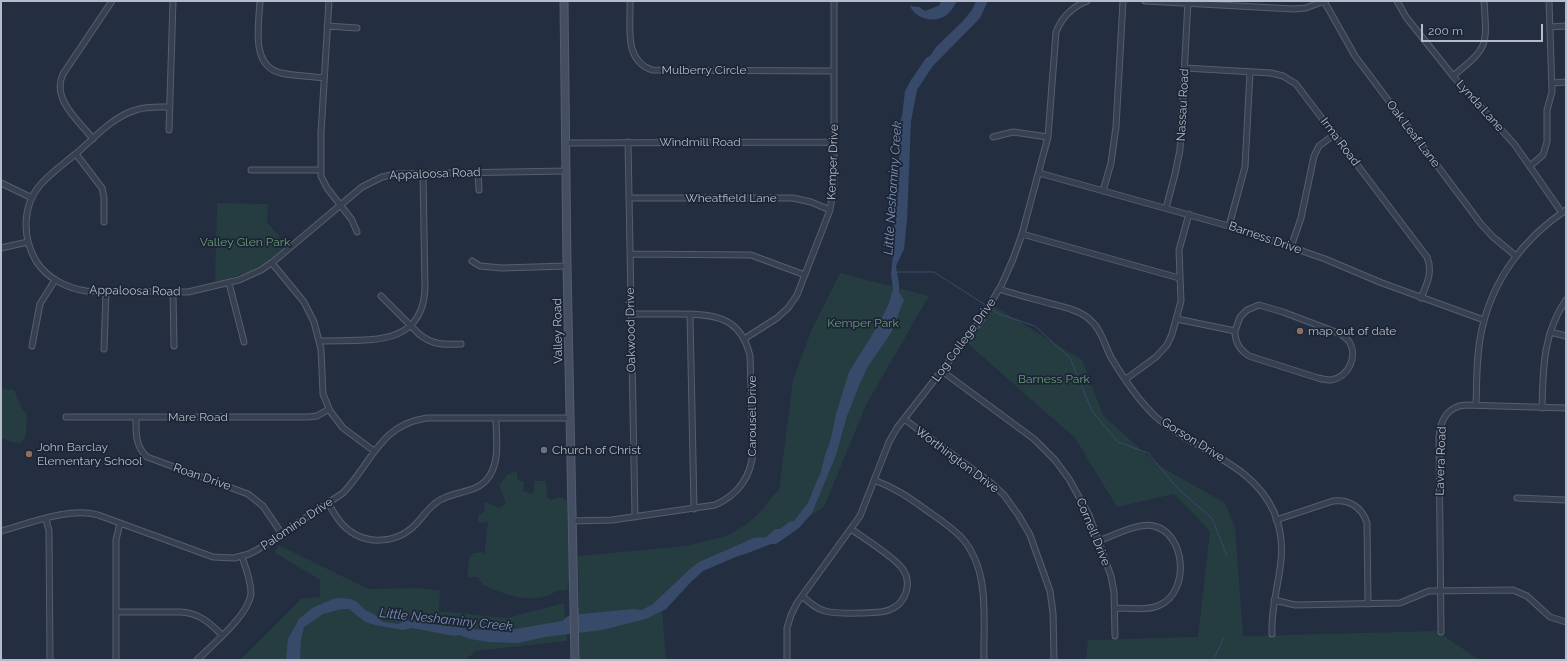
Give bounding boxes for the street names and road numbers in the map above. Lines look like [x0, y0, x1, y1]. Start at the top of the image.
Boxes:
street label: Mulberry Circle [661, 63, 747, 77]
street label: Nassau Road [1174, 68, 1192, 142]
street label: Lynda Lane [1453, 77, 1507, 135]
street label: Oak Leaf Lane [1383, 98, 1443, 170]
street label: Irma Road [1317, 115, 1363, 169]
street label: Kemper Drive [824, 124, 842, 200]
street label: Windmill Road [659, 135, 741, 149]
street label: Appaloosa Road [389, 165, 481, 183]
street label: Wheatfield Lane [685, 191, 777, 205]
street label: Barness Drive [1227, 219, 1303, 257]
street label: Appaloosa Road [89, 283, 181, 299]
street label: Oakwood Drive [623, 287, 639, 373]
street label: Log College Drive [929, 295, 999, 385]
street label: Valley Road [550, 298, 566, 364]
street label: Carousel Drive [745, 376, 759, 456]
street label: Mare Road [168, 410, 228, 424]
street label: Gorson Drive [1159, 415, 1227, 465]
street label: Worthington Drive [912, 424, 1002, 496]
street label: Lavera Road [1433, 426, 1449, 496]
street label: Roan Drive [171, 460, 233, 494]
street label: Palomino Drive [258, 495, 336, 553]
street label: Cornell Drive [1073, 496, 1113, 568]

